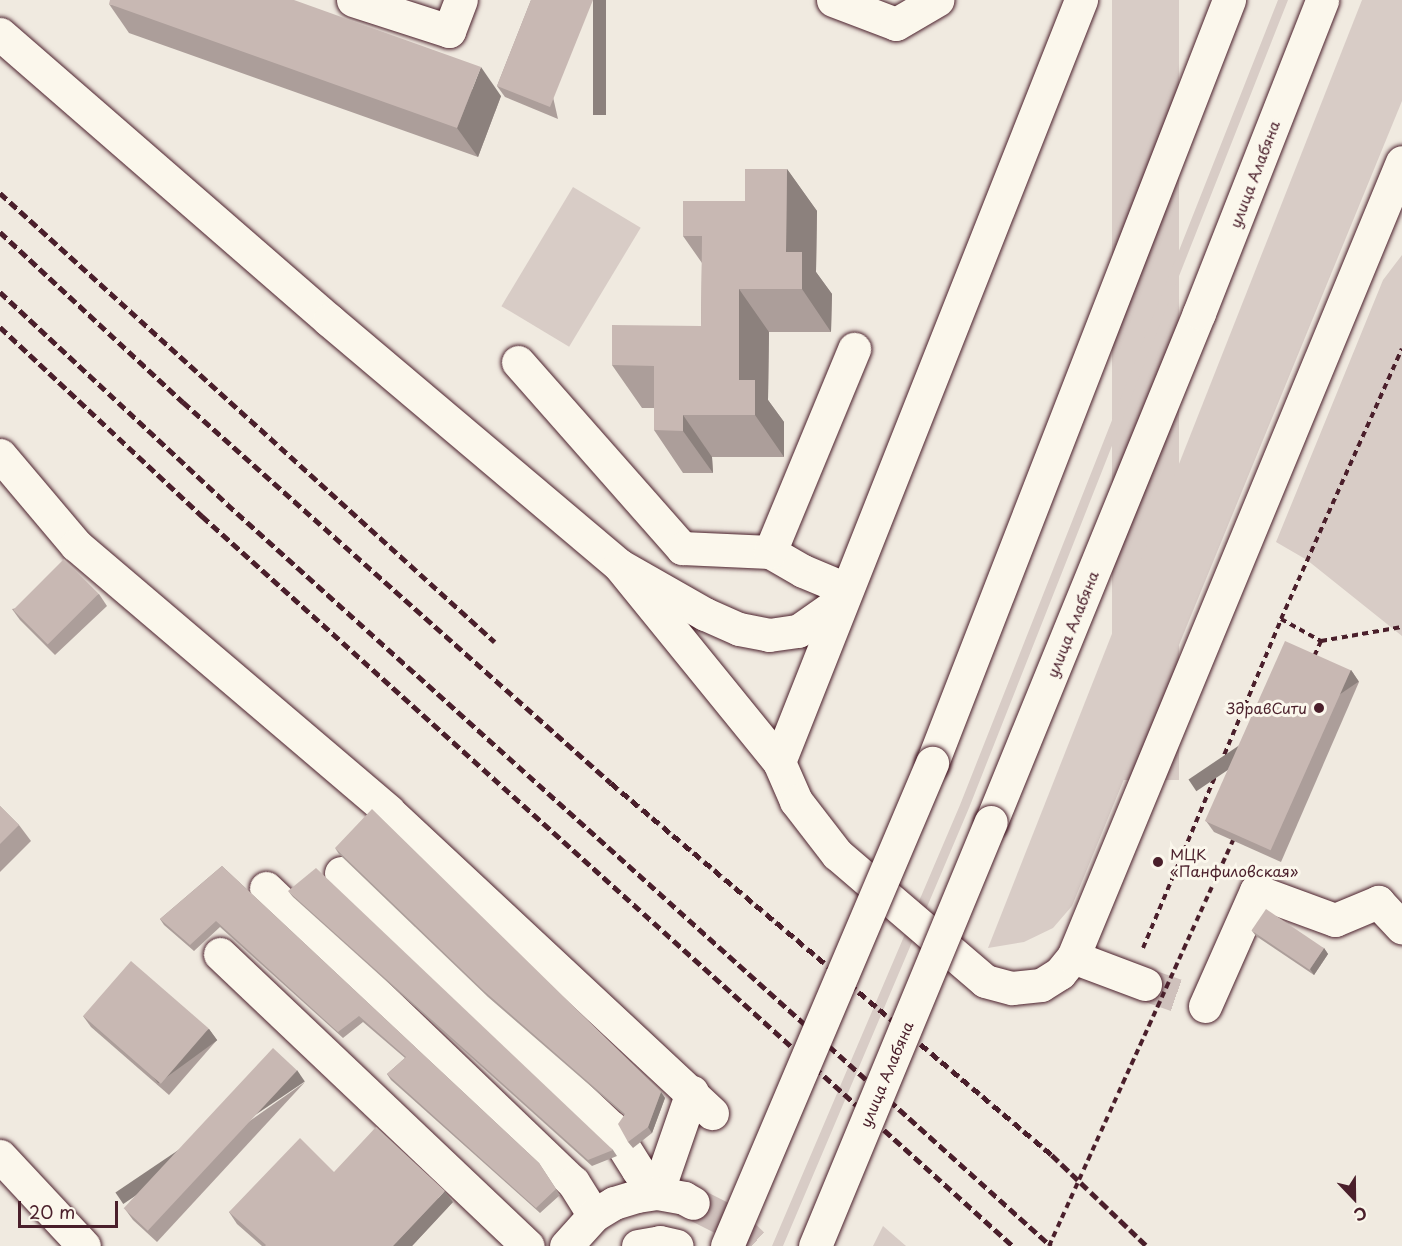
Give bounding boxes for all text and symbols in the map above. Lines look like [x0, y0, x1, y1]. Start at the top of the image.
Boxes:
street label: улица Алабяна [1225, 117, 1283, 231]
street label: улица Алабяна [1042, 568, 1102, 680]
place label: ЗдравСити [1227, 699, 1307, 717]
marker: ЗдравСити [1312, 701, 1326, 715]
place label: МЦК «Панфиловская» [1170, 844, 1298, 879]
marker: МЦК «Панфиловская» [1151, 855, 1165, 869]
street label: улица Алабяна [855, 1018, 917, 1130]
north arrow [1324, 1168, 1384, 1228]
scale bar [21, 1189, 122, 1227]
text: 20 m [29, 1198, 75, 1225]
text: С [1351, 1201, 1371, 1228]

